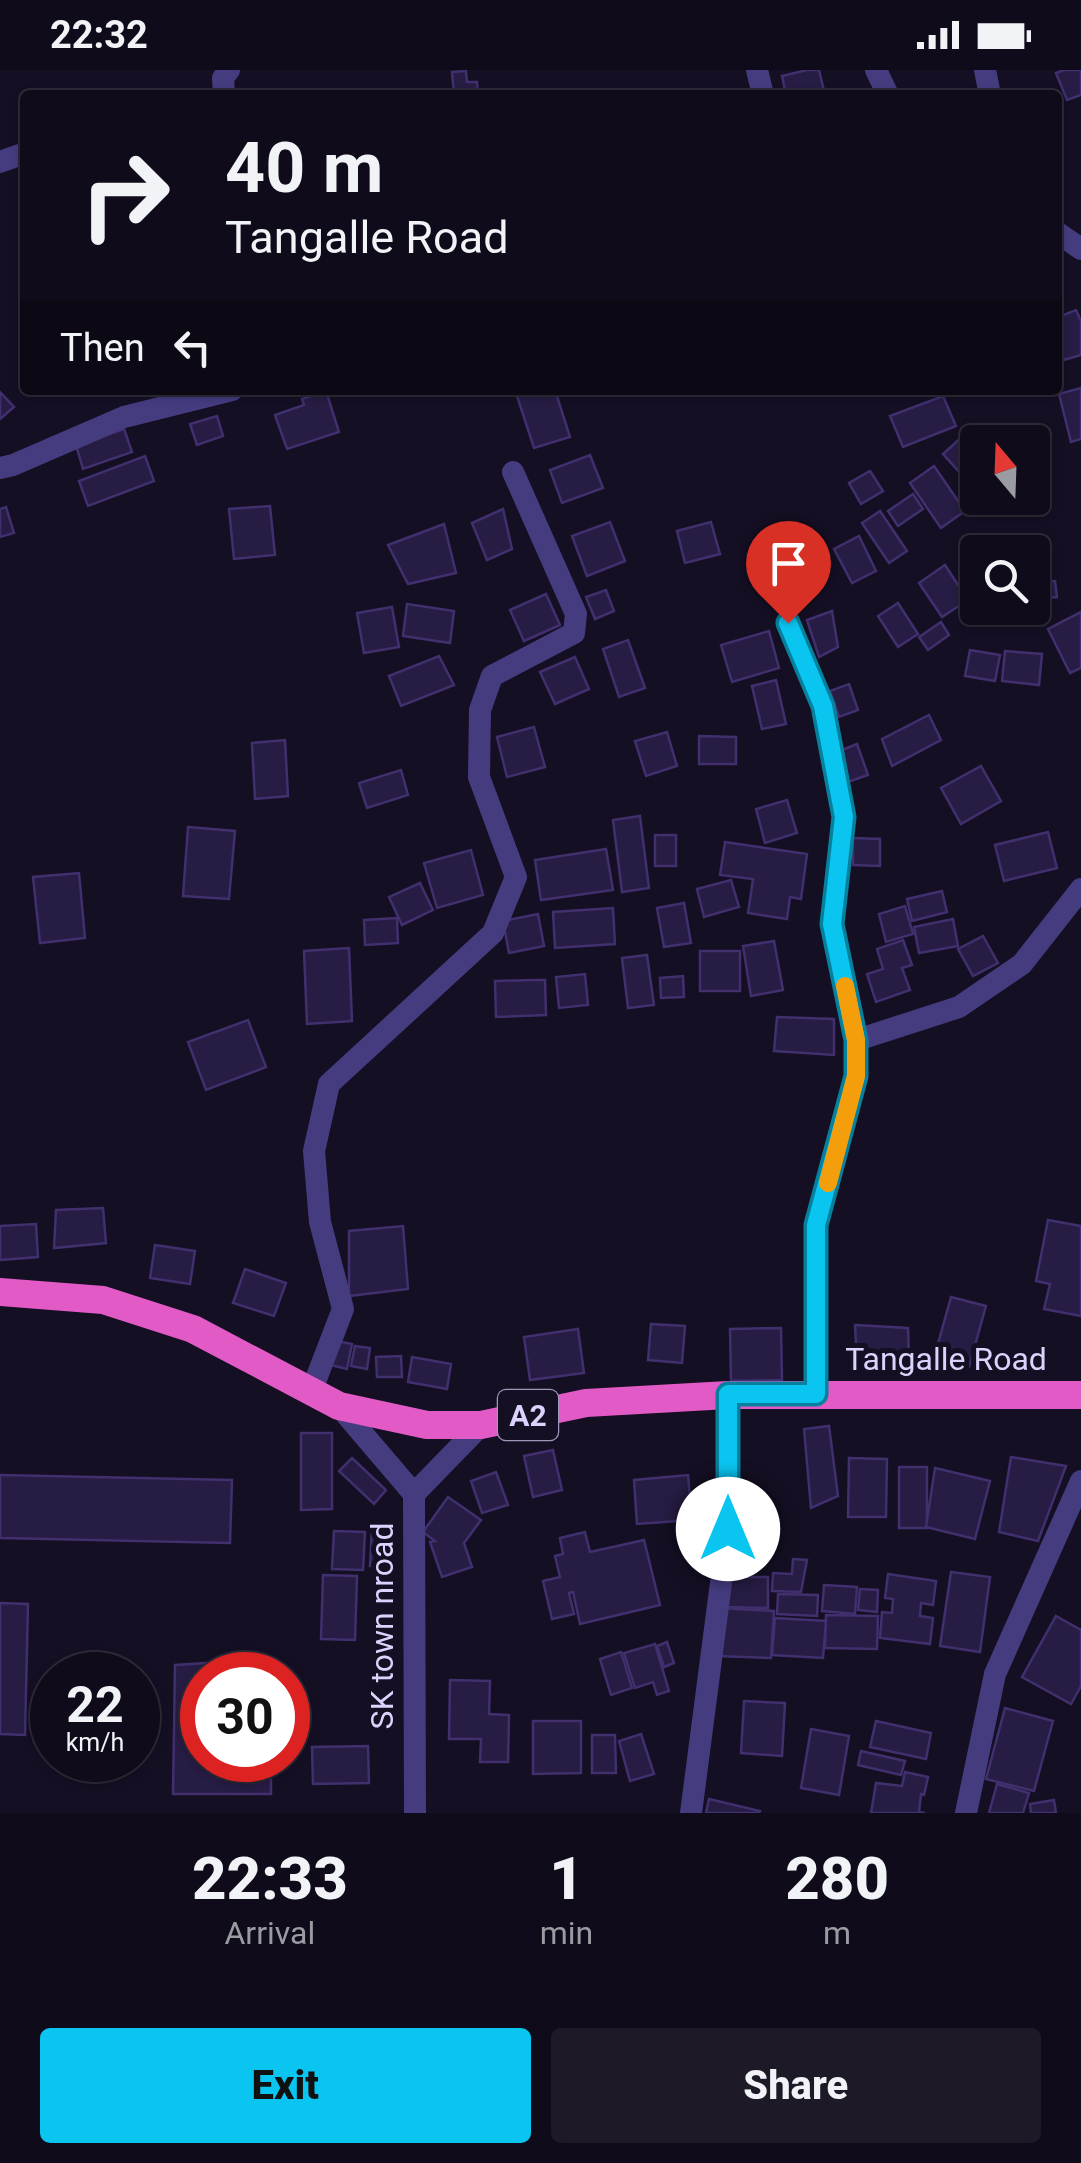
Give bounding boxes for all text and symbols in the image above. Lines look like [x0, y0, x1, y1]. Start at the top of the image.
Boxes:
text: 22:32 [50, 13, 148, 57]
text: 40 m [225, 127, 383, 209]
icon: right [60, 130, 190, 260]
text: Tangalle Road [225, 211, 509, 264]
icon: left [165, 320, 220, 375]
text: Then [60, 326, 145, 370]
north arrow [960, 425, 1050, 515]
map controls [960, 425, 1050, 625]
pin [746, 521, 831, 624]
button: search [960, 535, 1050, 625]
icon: arrive [761, 536, 816, 591]
street label: Tangalle Road [845, 1340, 1047, 1378]
road number: A2 [498, 1390, 558, 1440]
position arrow [676, 1477, 780, 1581]
street label: SK town nroad [363, 1523, 401, 1729]
speed limit sign: 30 [180, 1652, 310, 1782]
text: 22 [66, 1676, 124, 1734]
text: km/h [66, 1728, 124, 1757]
text: 22:33 [192, 1843, 348, 1914]
text: 1 [549, 1843, 584, 1914]
text: 280 [785, 1843, 889, 1914]
text: Arrival [224, 1914, 315, 1952]
text: min [540, 1914, 593, 1952]
text: m [823, 1914, 851, 1952]
button: Exit [40, 2028, 531, 2143]
button: Share [551, 2028, 1041, 2143]

